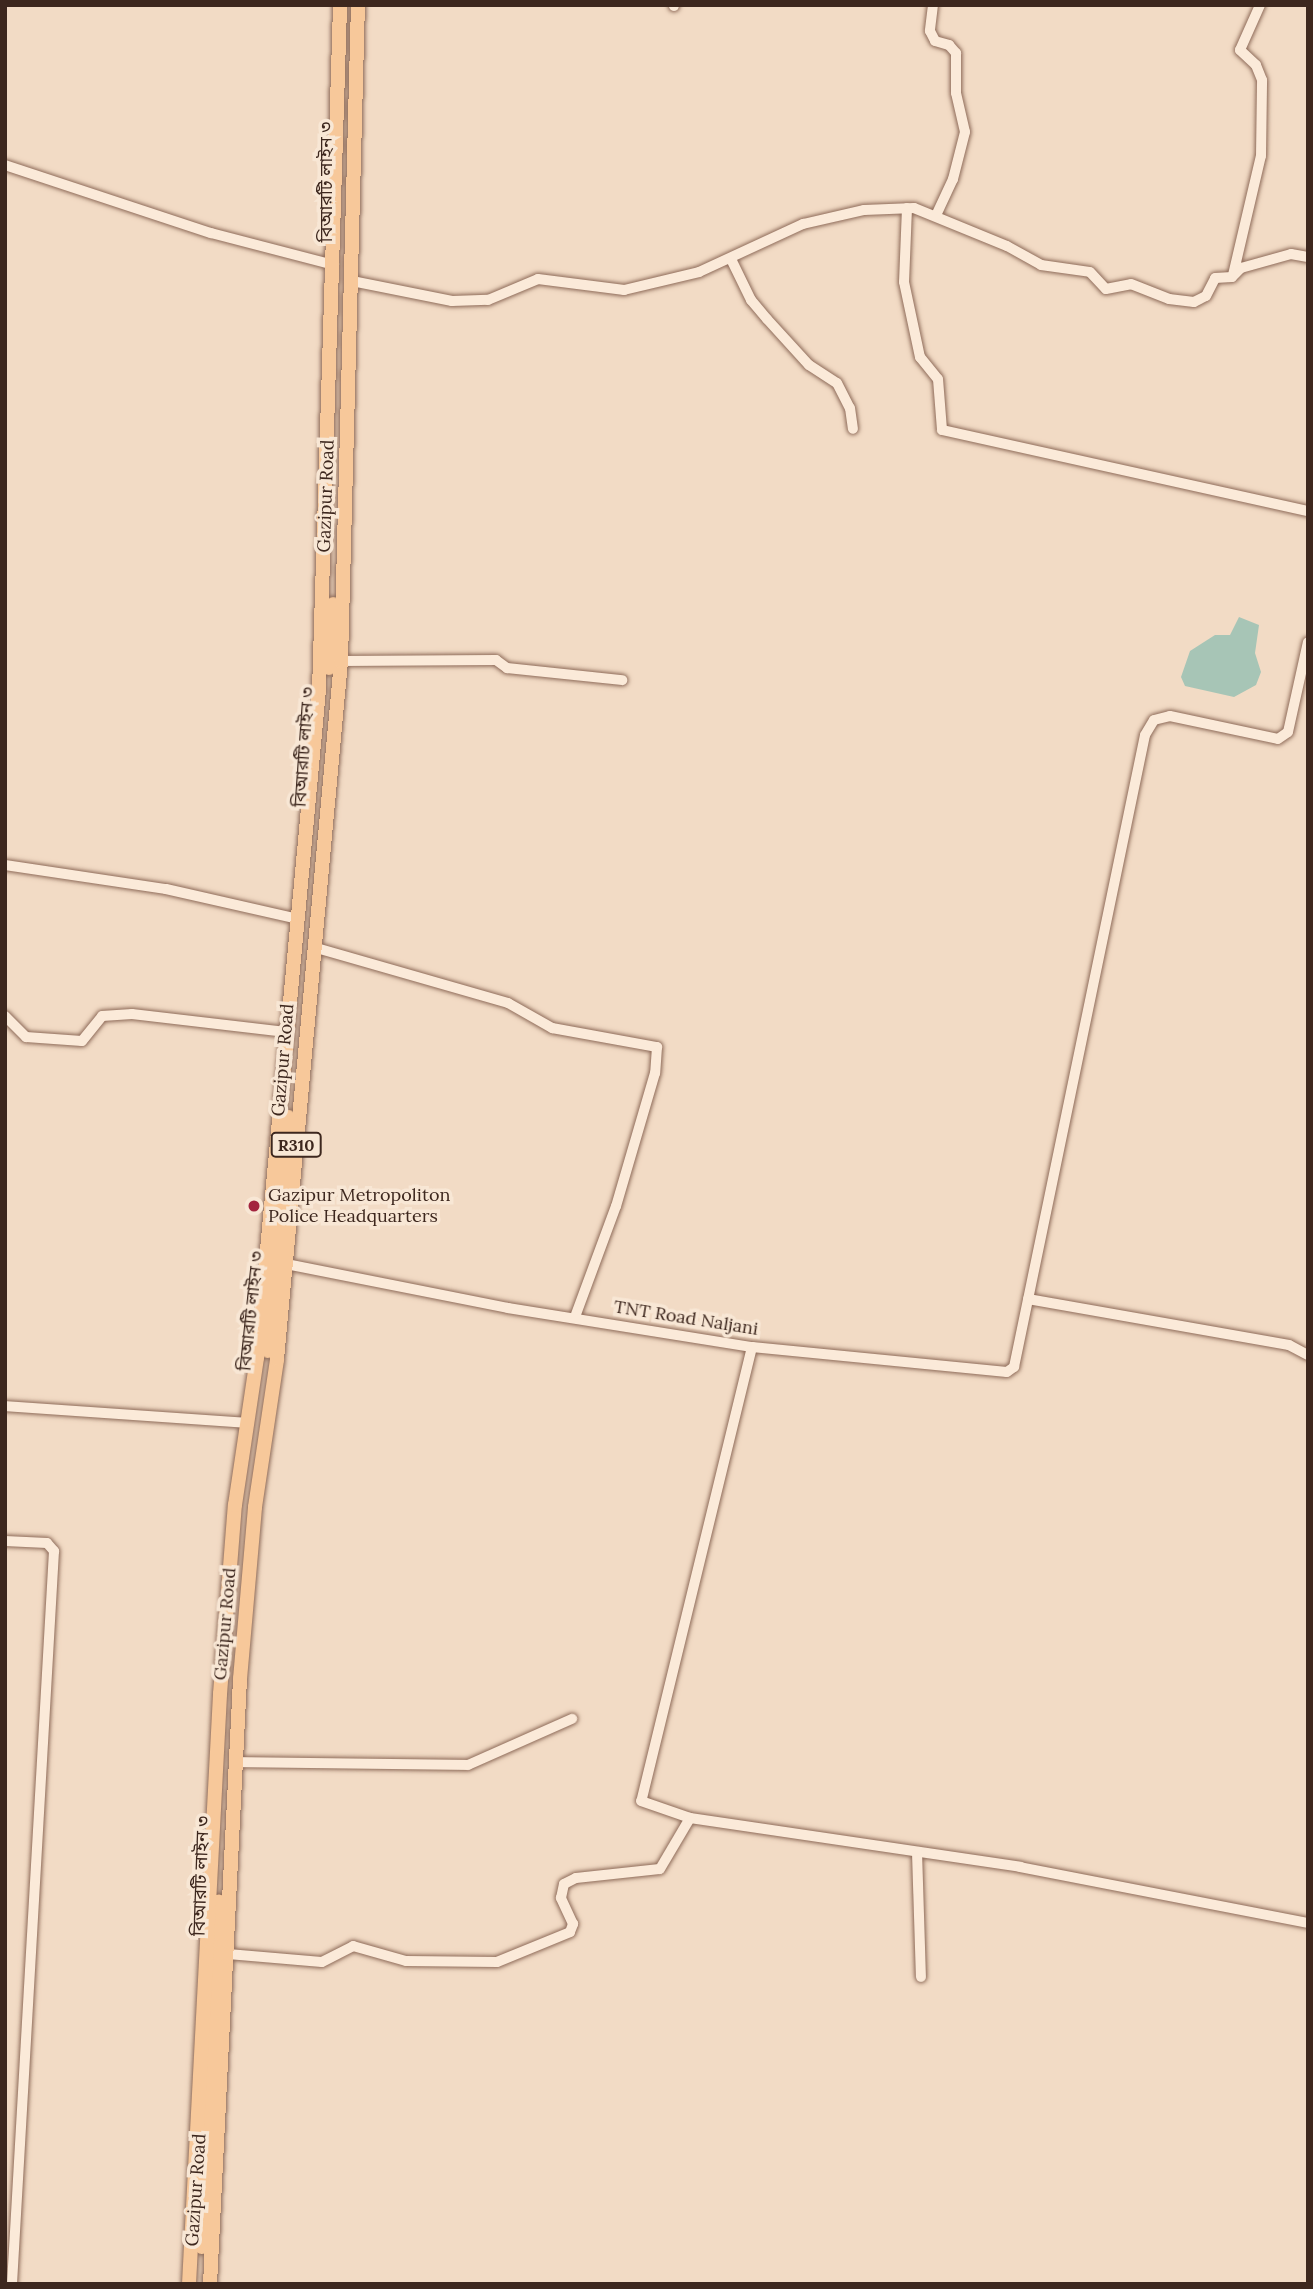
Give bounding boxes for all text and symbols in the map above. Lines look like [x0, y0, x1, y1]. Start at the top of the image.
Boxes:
street label: বিআরটি লাইন ৩ [315, 122, 337, 242]
street label: Gazipur Road [313, 439, 339, 553]
street label: বিআরটি লাইন ৩ [289, 686, 319, 808]
street label: Gazipur Road [267, 1003, 299, 1117]
road number: R310 [270, 1133, 322, 1158]
place label: Gazipur Metropoliton Police Headquarters [268, 1185, 450, 1228]
marker: Gazipur Metropoliton Police Headquarters [246, 1198, 262, 1214]
street label: বিআরটি লাইন ৩ [234, 1250, 268, 1372]
street label: TNT Road Naljani [612, 1296, 760, 1340]
street label: Gazipur Road [209, 1567, 241, 1681]
street label: বিআরটি লাইন ৩ [188, 1816, 214, 1936]
street label: Gazipur Road [181, 2133, 211, 2247]

